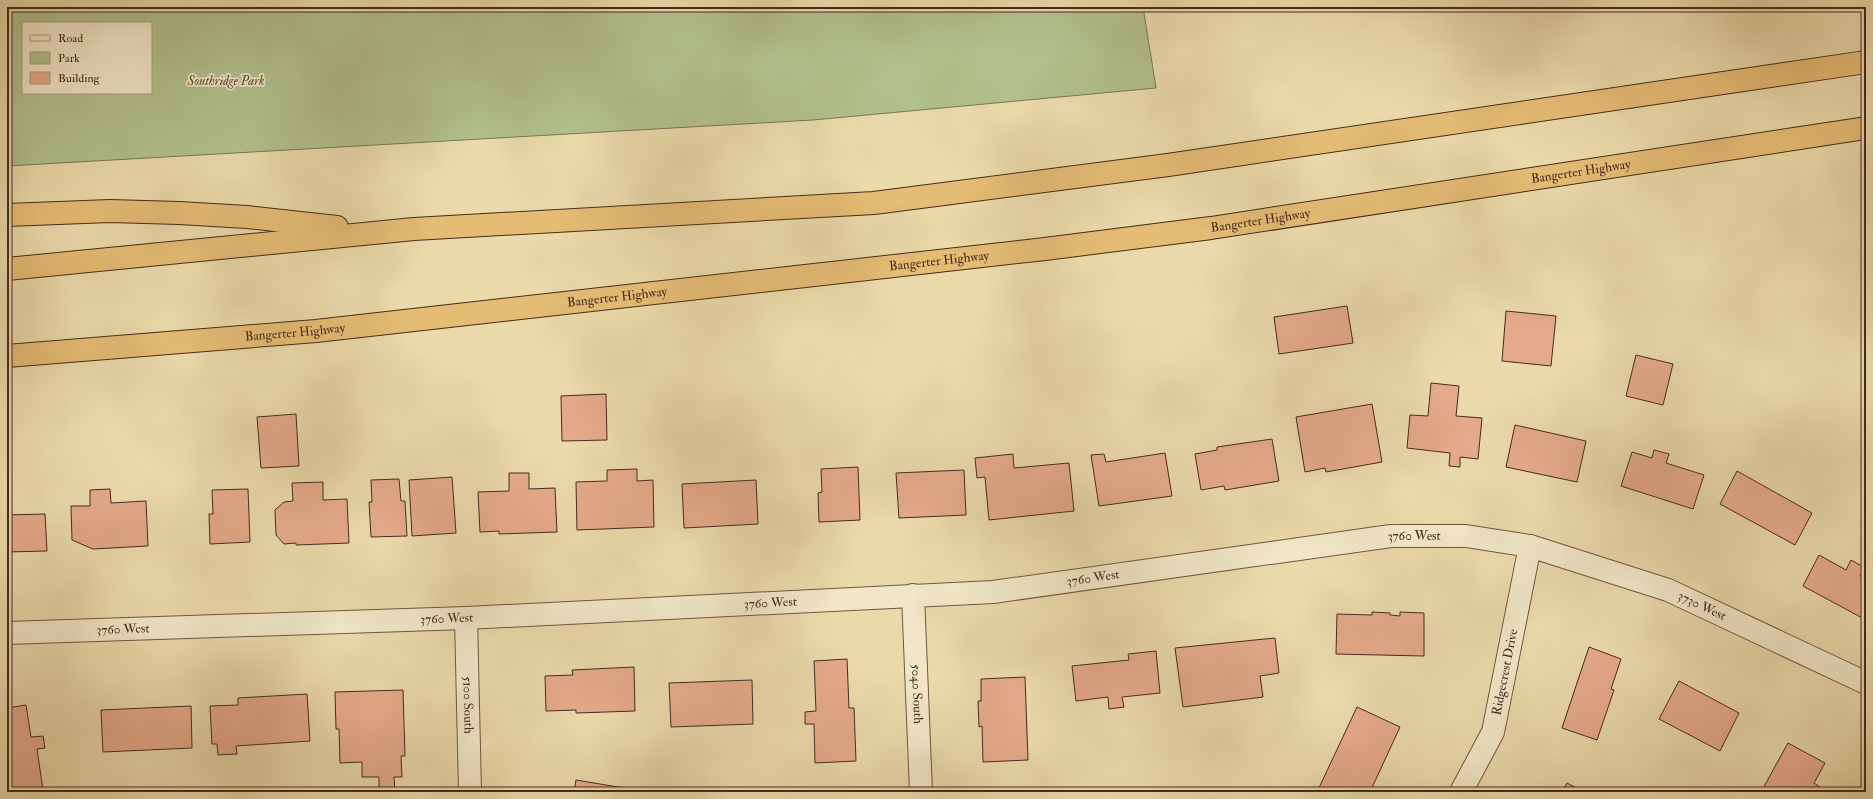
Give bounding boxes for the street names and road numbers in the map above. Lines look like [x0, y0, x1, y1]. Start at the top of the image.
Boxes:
street label: Bangerter Highway [1530, 156, 1632, 187]
street label: Bangerter Highway [1210, 205, 1312, 236]
street label: Bangerter Highway [888, 247, 990, 274]
street label: Bangerter Highway [566, 284, 668, 311]
street label: Bangerter Highway [244, 320, 346, 345]
street label: 3760 West [1387, 528, 1441, 544]
street label: 3760 West [1066, 566, 1121, 590]
street label: 3730 West [1675, 588, 1729, 624]
street label: 3760 West [743, 594, 797, 612]
street label: 3760 West [420, 610, 474, 627]
street label: 3760 West [96, 620, 150, 638]
street label: Ridgecrest Drive [1488, 627, 1521, 717]
street label: 5040 South [908, 664, 926, 724]
street label: 5100 South [459, 676, 477, 734]

